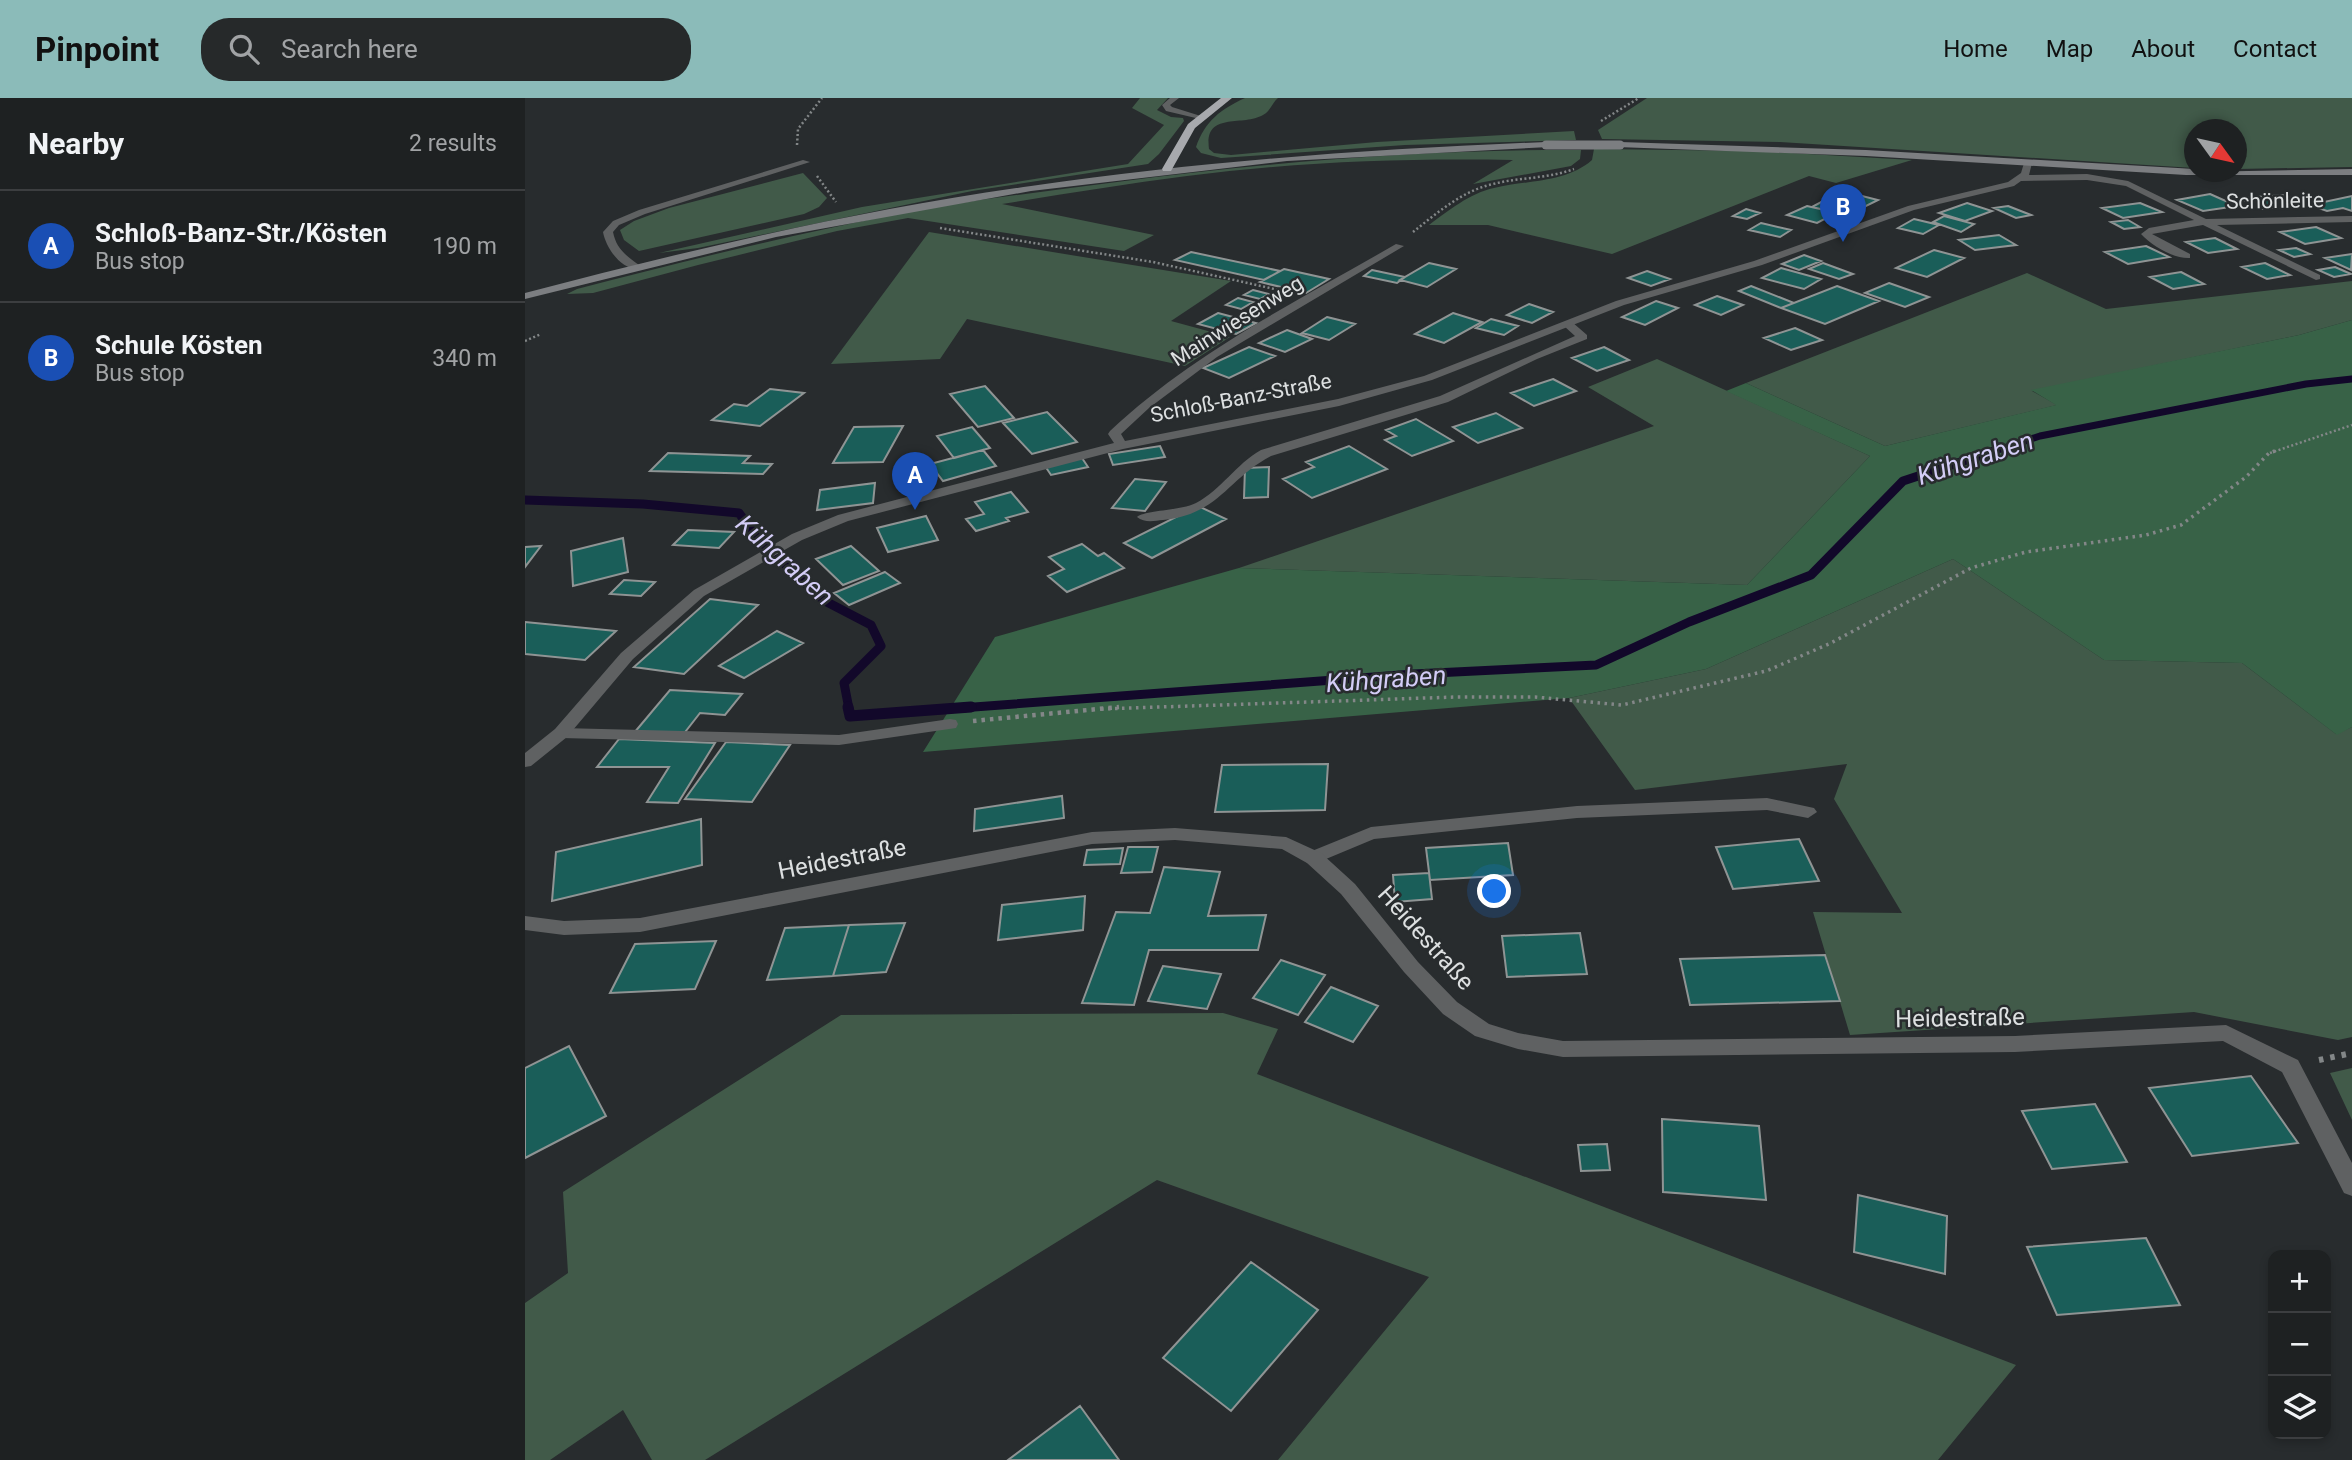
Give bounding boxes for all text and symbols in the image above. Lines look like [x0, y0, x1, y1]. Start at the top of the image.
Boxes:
search box [201, 18, 691, 81]
text: Pinpoint [35, 30, 159, 69]
icon: search [225, 30, 263, 68]
text: Search here [281, 34, 418, 64]
text: Home [1943, 35, 2008, 63]
text: Map [2046, 35, 2093, 63]
text: About [2131, 35, 2195, 63]
text: Contact [2233, 35, 2317, 63]
north arrow [2184, 119, 2247, 182]
text: Nearby [28, 126, 124, 161]
text: 2 results [409, 130, 497, 157]
pin: B [1820, 184, 1866, 242]
street label: Schönleite [2226, 188, 2324, 214]
text: Schloß-Banz-Str./Kösten [95, 218, 387, 248]
text: A [43, 233, 59, 260]
text: 190 m [432, 233, 497, 260]
text: Bus stop [95, 248, 185, 275]
street label: Mainwiesenweg [1167, 271, 1307, 371]
text: Schule Kösten [95, 330, 263, 360]
text: B [44, 345, 58, 372]
text: 340 m [432, 345, 497, 372]
text: Bus stop [95, 360, 185, 387]
street label: Schloß-Banz-Straße [1148, 369, 1334, 427]
water label: Kühgraben [1913, 425, 2037, 491]
pin: A [892, 452, 938, 510]
water label: Kühgraben [730, 508, 840, 612]
water label: Kühgraben [1325, 660, 1447, 698]
street label: Heidestraße [776, 833, 908, 885]
your location [1477, 874, 1511, 908]
street label: Heidestraße [1372, 880, 1480, 996]
street label: Heidestraße [1895, 1003, 2025, 1033]
map controls [2268, 1250, 2331, 1439]
button: + [2268, 1250, 2331, 1313]
button: − [2268, 1313, 2331, 1376]
button: layers [2268, 1376, 2331, 1439]

